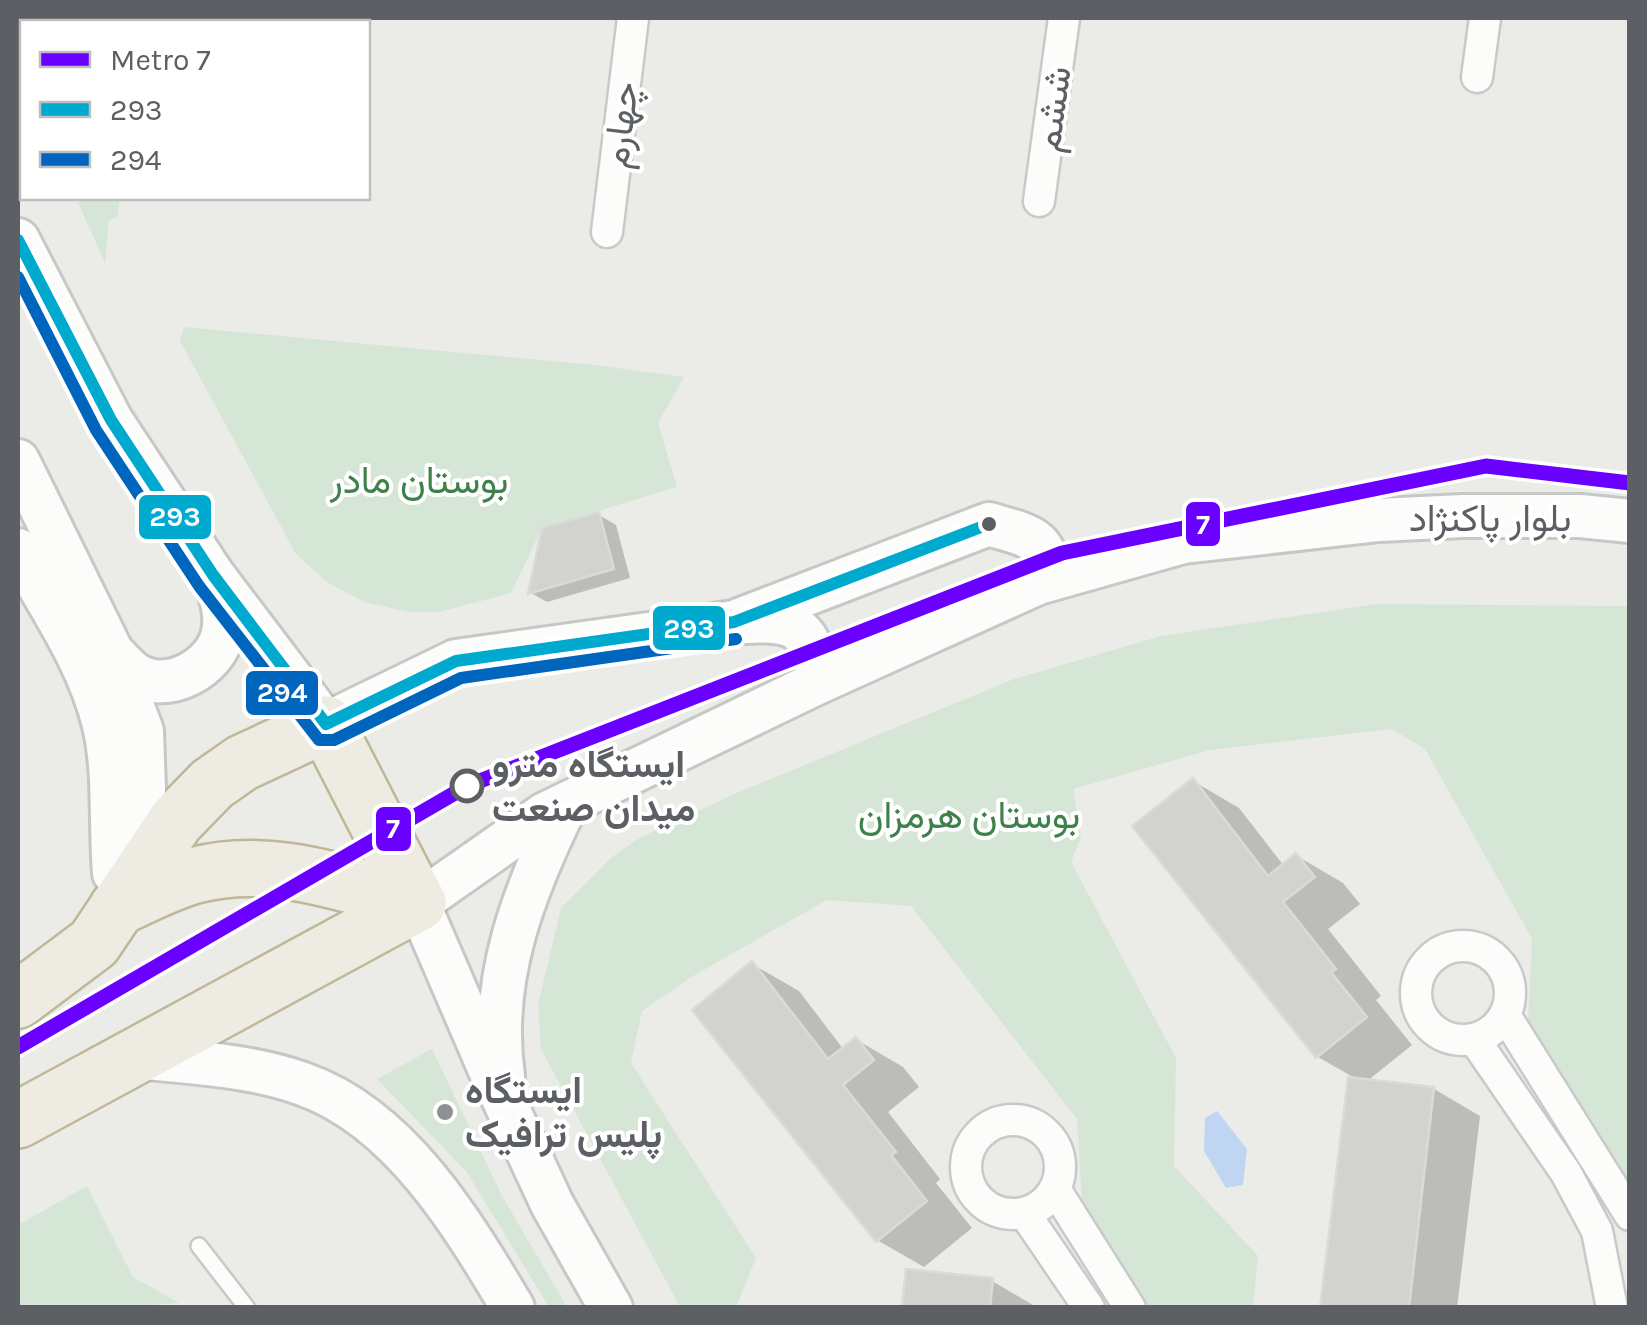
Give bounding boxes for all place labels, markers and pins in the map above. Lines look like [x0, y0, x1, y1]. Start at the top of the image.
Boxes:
unlabelled marker [979, 514, 999, 534]
place label: ایستگاه مترو میدان صنعت [492, 742, 695, 831]
marker: ایستگاه مترو میدان صنعت [451, 770, 483, 802]
place label: ایستگاه پلیس ترافیک [465, 1068, 662, 1160]
marker: ایستگاه پلیس ترافیک [434, 1101, 456, 1123]

